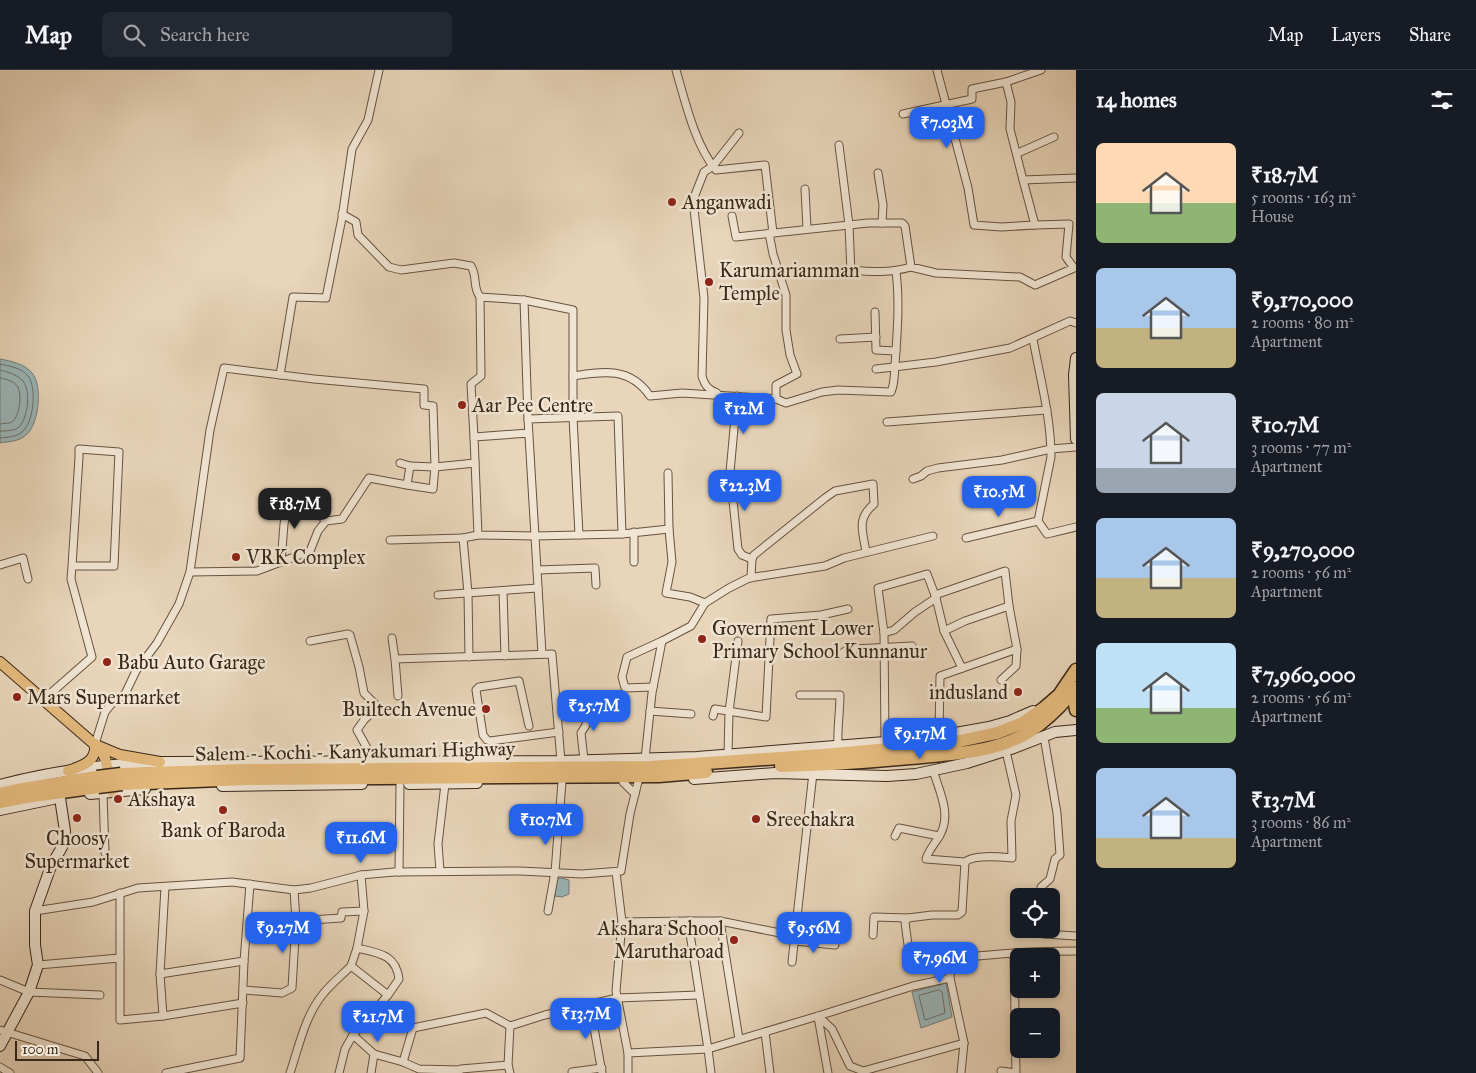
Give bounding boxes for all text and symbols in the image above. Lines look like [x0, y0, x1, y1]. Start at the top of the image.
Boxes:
search box [102, 12, 452, 57]
text: Map [25, 20, 72, 50]
icon: search [120, 21, 148, 49]
text: Search here [160, 23, 250, 46]
text: Map [1268, 24, 1303, 46]
text: Layers [1331, 24, 1381, 46]
text: Share [1409, 24, 1451, 46]
icon: filters [1428, 86, 1456, 114]
text: 14 homes [1096, 87, 1177, 113]
pin: ₹7.03M [906, 106, 988, 149]
text: ₹7.03M [920, 113, 974, 132]
text: ₹18.7M [1251, 162, 1318, 188]
icon: home [1136, 163, 1196, 223]
text: 5 rooms · 163 m² [1251, 188, 1356, 207]
place label: Anganwadi [681, 190, 772, 215]
marker: Anganwadi [666, 196, 678, 208]
text: House [1251, 207, 1294, 226]
place label: Karumariamman Temple [719, 258, 860, 305]
marker: Karumariamman Temple [703, 276, 715, 288]
text: ₹9,170,000 [1251, 287, 1354, 313]
icon: home [1136, 288, 1196, 348]
text: 2 rooms · 80 m² [1251, 313, 1354, 332]
text: Apartment [1251, 332, 1323, 351]
pin: ₹12M [714, 392, 774, 435]
place label: Aar Pee Centre [471, 393, 593, 417]
marker: Aar Pee Centre [456, 399, 468, 411]
text: ₹12M [724, 399, 764, 418]
text: ₹10.7M [1251, 412, 1319, 438]
icon: home [1136, 413, 1196, 473]
text: 3 rooms · 77 m² [1251, 438, 1351, 457]
text: Apartment [1251, 457, 1323, 476]
pin: ₹22.3M [704, 470, 786, 512]
text: ₹22.3M [719, 476, 771, 495]
pin: ₹10.5M [958, 476, 1040, 518]
text: ₹10.5M [973, 482, 1025, 501]
pin: ₹18.7M [254, 488, 336, 530]
text: ₹18.7M [269, 494, 321, 513]
text: ₹9,270,000 [1251, 537, 1355, 563]
icon: home [1136, 538, 1196, 598]
place label: VRK Complex [245, 545, 366, 569]
marker: VRK Complex [230, 551, 242, 563]
text: 2 rooms · 56 m² [1251, 563, 1351, 582]
text: Apartment [1251, 582, 1323, 601]
place label: Government Lower Primary School Kunnanur [712, 616, 928, 663]
marker: Government Lower Primary School Kunnanur [696, 633, 708, 645]
place label: Babu Auto Garage [117, 650, 265, 675]
marker: Babu Auto Garage [101, 656, 113, 668]
text: ₹7,960,000 [1251, 662, 1356, 688]
icon: home [1136, 663, 1196, 723]
place label: indusland [929, 680, 1008, 704]
place label: Mars Supermarket [27, 685, 180, 709]
marker: indusland [1012, 686, 1024, 698]
text: 2 rooms · 56 m² [1251, 688, 1351, 707]
pin: ₹25.7M [553, 690, 635, 732]
marker: Mars Supermarket [11, 691, 23, 703]
text: ₹25.7M [568, 696, 620, 715]
place label: Builtech Avenue [342, 697, 476, 721]
marker: Builtech Avenue [480, 703, 492, 715]
text: Apartment [1251, 707, 1323, 726]
pin: ₹9.17M [879, 718, 961, 760]
text: ₹9.17M [894, 724, 946, 743]
street label: Salem - Kochi - Kanyakumari Highway [195, 736, 516, 767]
place label: Akshaya [127, 787, 196, 811]
text: ₹13.7M [1251, 787, 1316, 813]
icon: home [1136, 788, 1196, 848]
marker: Akshaya [112, 793, 124, 805]
marker: Bank of Baroda [217, 804, 229, 816]
pin: ₹10.7M [505, 804, 587, 846]
place label: Sreechakra [766, 807, 855, 831]
text: ₹10.7M [520, 810, 572, 829]
marker: Choosy Supermarket [71, 812, 83, 824]
marker: Sreechakra [750, 813, 762, 825]
text: 3 rooms · 86 m² [1251, 813, 1351, 832]
place label: Bank of Baroda [160, 818, 286, 842]
pin: ₹11.6M [320, 822, 402, 864]
place label: Choosy Supermarket [24, 826, 130, 873]
text: ₹11.6M [336, 828, 386, 847]
text: Apartment [1251, 832, 1323, 851]
map controls [1010, 888, 1060, 1058]
button: locate [1010, 888, 1060, 938]
pin: ₹9.27M [242, 912, 324, 954]
pin: ₹9.56M [773, 912, 855, 954]
place label: Akshara School Marutharoad [596, 916, 725, 963]
text: ₹9.27M [256, 918, 310, 937]
text: ₹9.56M [788, 918, 840, 937]
marker: Akshara School Marutharoad [728, 934, 740, 946]
pin: ₹7.96M [899, 942, 981, 984]
text: ₹7.96M [913, 948, 967, 967]
button: + [1010, 948, 1060, 998]
pin: ₹13.7M [545, 998, 627, 1040]
pin: ₹21.7M [337, 1000, 419, 1043]
text: ₹13.7M [561, 1004, 611, 1023]
text: ₹21.7M [353, 1007, 403, 1026]
button: − [1010, 1008, 1060, 1058]
scale bar [15, 1038, 99, 1061]
text: 100 m [22, 1041, 59, 1058]

